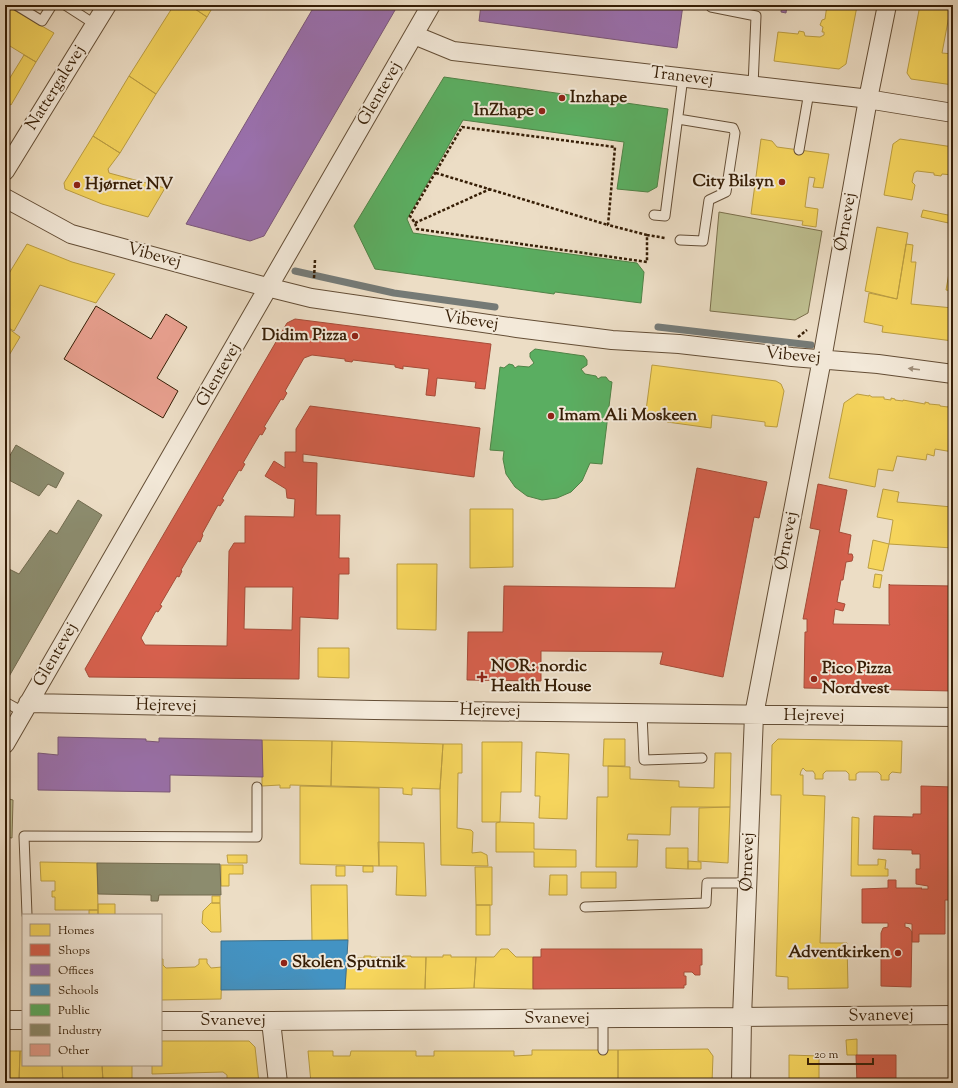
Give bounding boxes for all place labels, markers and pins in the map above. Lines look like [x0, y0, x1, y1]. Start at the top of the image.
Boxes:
place label: Inzhape [570, 86, 627, 110]
marker: Inzhape [557, 93, 567, 103]
place label: InZhape [474, 99, 534, 123]
marker: InZhape [537, 106, 547, 116]
place label: City Bilsyn [692, 170, 775, 194]
place label: Hjørnet NV [85, 173, 174, 197]
marker: City Bilsyn [777, 177, 787, 187]
marker: Hjørnet NV [72, 180, 82, 190]
place label: Didim Pizza [262, 324, 347, 348]
marker: Didim Pizza [350, 331, 360, 341]
place label: Imam Ali Moskeen [559, 404, 698, 428]
marker: Imam Ali Moskeen [546, 411, 556, 421]
place label: NOR: nordic Health House [491, 655, 591, 699]
place label: Pico Pizza Nordvest [822, 657, 892, 701]
marker: NOR: nordic Health House [476, 671, 488, 683]
marker: Pico Pizza Nordvest [809, 674, 819, 684]
place label: Adventkirken [788, 941, 891, 965]
marker: Adventkirken [893, 948, 903, 958]
place label: Skolen Sputnik [292, 951, 407, 975]
marker: Skolen Sputnik [279, 958, 289, 968]

